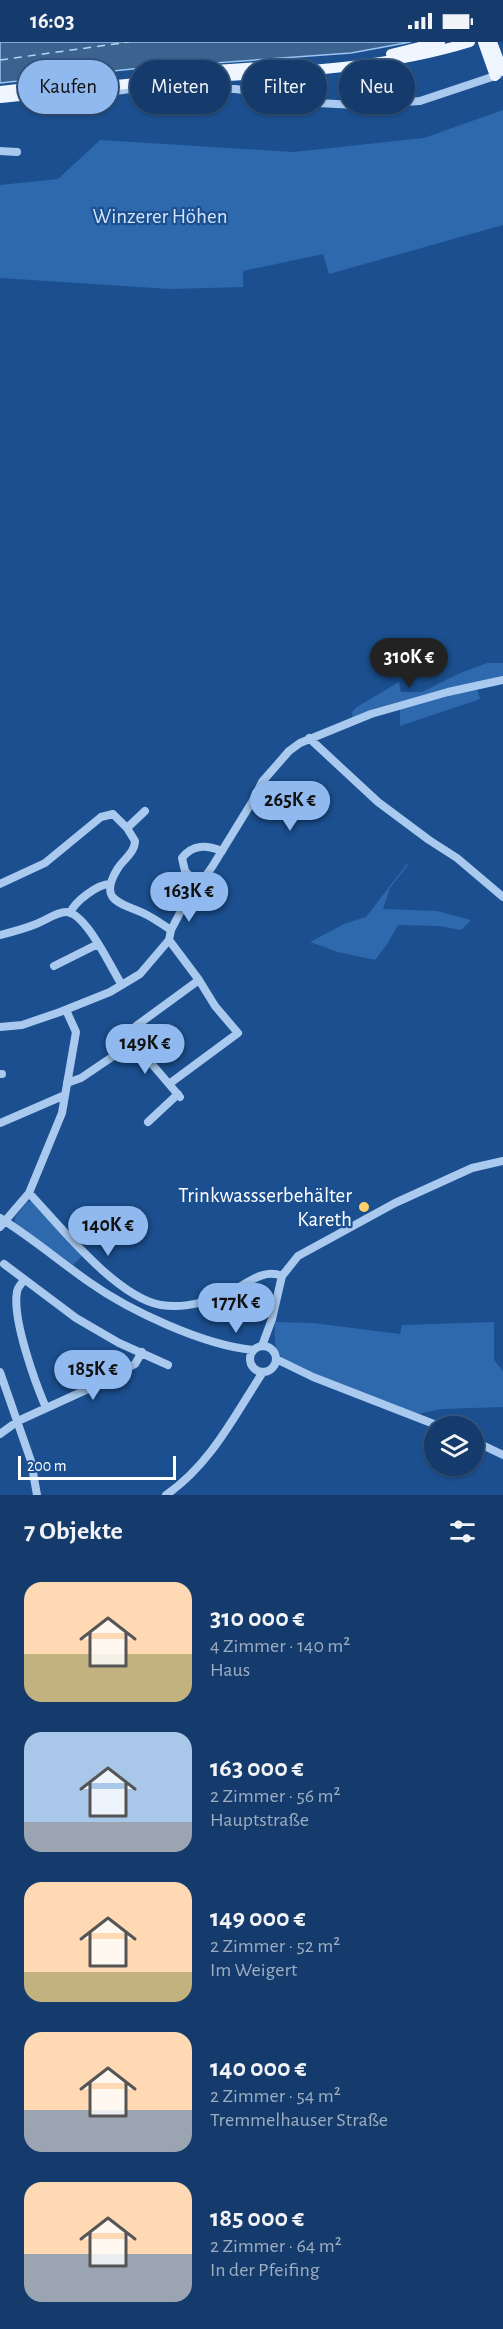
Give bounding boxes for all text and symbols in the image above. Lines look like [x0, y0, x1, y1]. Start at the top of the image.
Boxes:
text: 16:03 [30, 10, 75, 32]
chip: Kaufen [18, 60, 118, 114]
chip: Mieten [130, 60, 230, 114]
chip: Filter [242, 60, 327, 114]
chip: Neu [339, 60, 415, 114]
park label: Winzerer Höhen [92, 206, 228, 227]
pin: 310K € [360, 638, 458, 689]
text: 310K € [384, 647, 434, 667]
pin: 265K € [241, 781, 339, 832]
text: 265K € [264, 790, 316, 810]
pin: 163K € [140, 872, 238, 923]
text: 163K € [164, 881, 214, 901]
pin: 149K € [96, 1024, 194, 1075]
text: 149K € [120, 1033, 170, 1053]
place label: Trinkwassserbehälter Kareth [178, 1185, 352, 1230]
marker: Trinkwassserbehälter Kareth [357, 1200, 371, 1214]
pin: 140K € [59, 1206, 157, 1257]
text: 140K € [82, 1215, 134, 1235]
pin: 177K € [187, 1283, 285, 1334]
text: 177K € [212, 1292, 260, 1312]
pin: 185K € [44, 1350, 142, 1401]
text: 185K € [68, 1359, 118, 1379]
map controls [424, 1416, 484, 1476]
button: layers [424, 1416, 484, 1476]
scale bar [18, 1453, 176, 1480]
text: 200 m [27, 1458, 67, 1474]
icon: filters [446, 1515, 479, 1548]
text: 7 Objekte [24, 1518, 123, 1544]
text: 310 000 € [210, 1605, 305, 1631]
icon: home [72, 1606, 144, 1678]
text: 4 Zimmer · 140 m² [210, 1636, 350, 1656]
text: Haus [210, 1660, 250, 1680]
text: 163 000 € [210, 1755, 304, 1781]
icon: home [72, 1756, 144, 1828]
text: 2 Zimmer · 56 m² [210, 1786, 341, 1806]
text: Hauptstraße [210, 1810, 309, 1830]
text: 149 000 € [210, 1905, 306, 1931]
icon: home [72, 1906, 144, 1978]
text: 2 Zimmer · 52 m² [210, 1936, 340, 1956]
text: Im Weigert [210, 1960, 297, 1980]
text: 140 000 € [210, 2055, 307, 2081]
icon: home [72, 2056, 144, 2128]
text: 2 Zimmer · 54 m² [210, 2086, 341, 2106]
text: Tremmelhauser Straße [210, 2110, 388, 2130]
text: 185 000 € [210, 2205, 304, 2231]
icon: home [72, 2206, 144, 2278]
text: 2 Zimmer · 64 m² [210, 2236, 342, 2256]
text: In der Pfeifing [210, 2260, 319, 2280]

